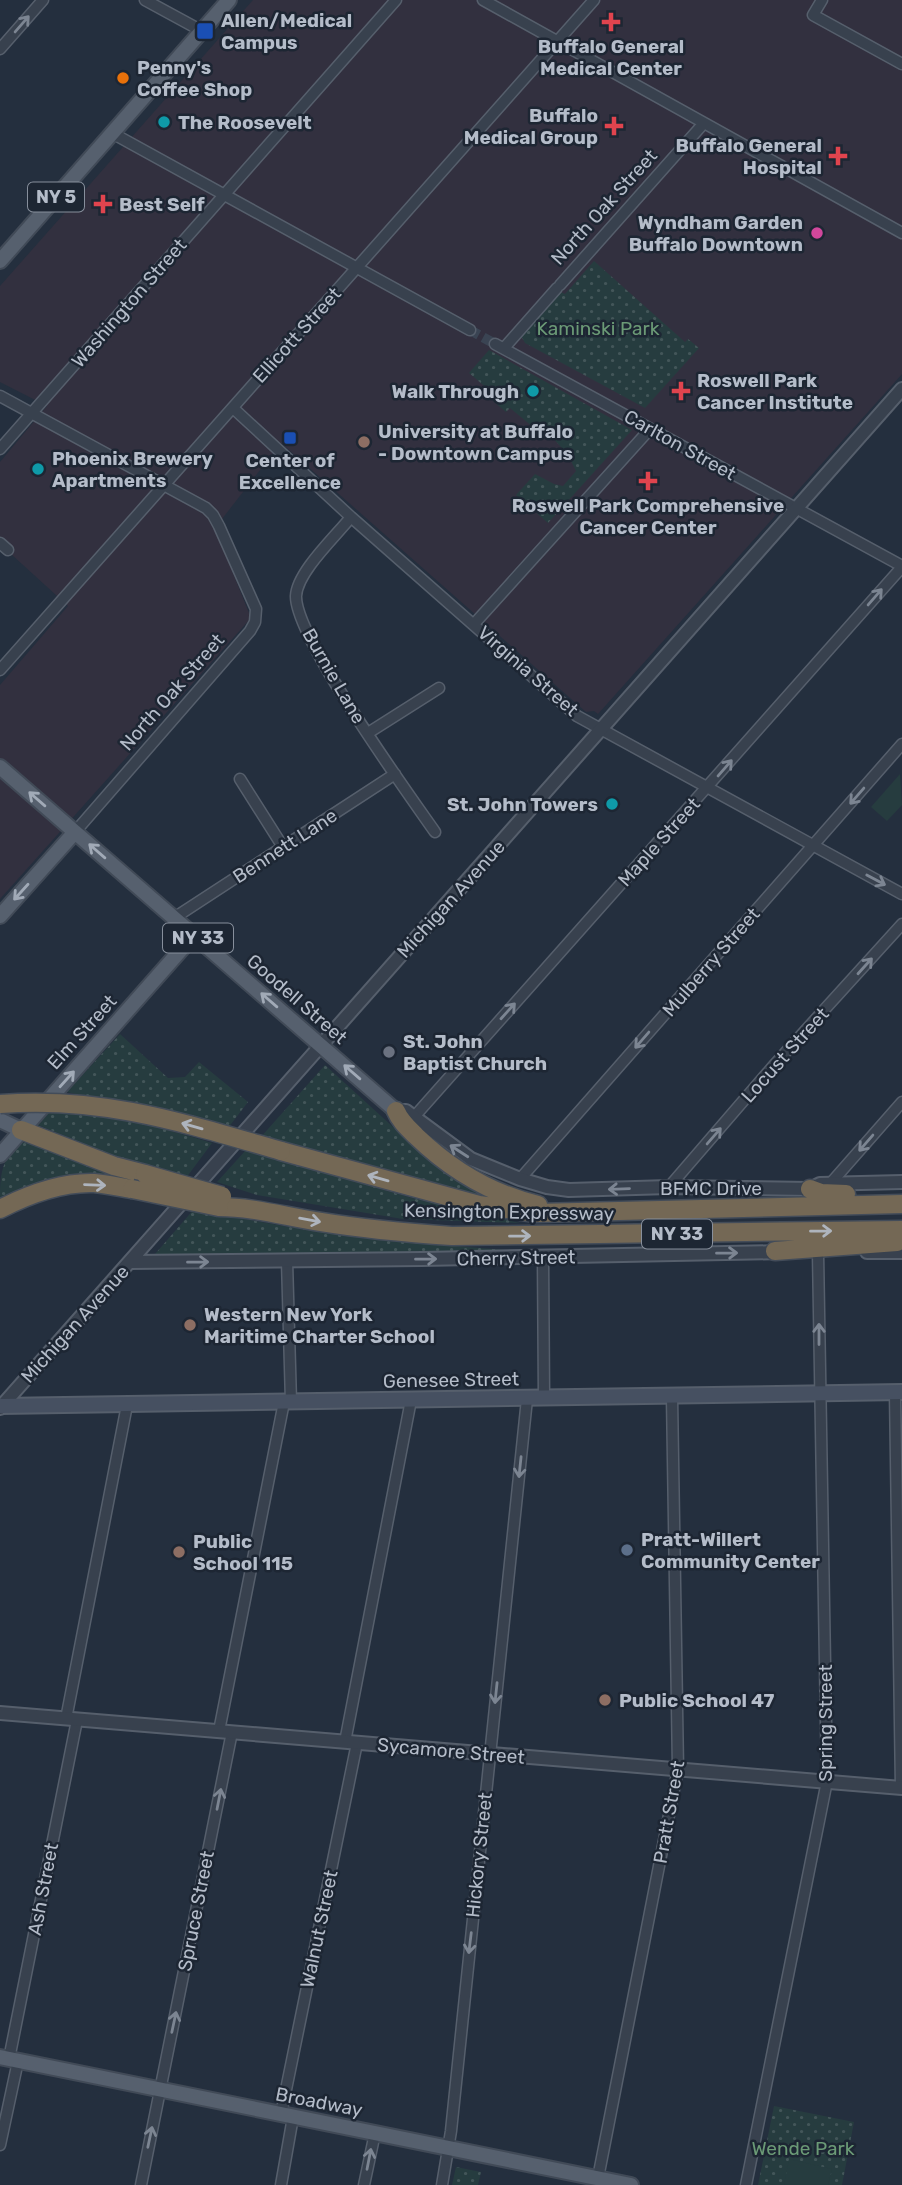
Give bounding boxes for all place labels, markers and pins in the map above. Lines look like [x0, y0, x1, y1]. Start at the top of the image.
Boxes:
place label: Allen/Medical Campus [221, 9, 352, 54]
marker: Buffalo General Medical Center [601, 12, 621, 32]
marker: Allen/Medical Campus [195, 21, 215, 41]
place label: Buffalo General Medical Center [538, 35, 684, 80]
place label: Penny's Coffee Shop [137, 56, 252, 101]
marker: Penny's Coffee Shop [115, 70, 131, 86]
place label: Buffalo Medical Group [464, 104, 598, 149]
place label: The Roosevelt [178, 111, 312, 134]
marker: The Roosevelt [156, 114, 172, 130]
marker: Buffalo Medical Group [604, 116, 624, 136]
place label: Buffalo General Hospital [675, 134, 822, 179]
marker: Buffalo General Hospital [828, 146, 848, 166]
place label: Best Self [119, 193, 205, 216]
marker: Best Self [93, 194, 113, 214]
place label: Wyndham Garden Buffalo Downtown [629, 211, 803, 256]
marker: Wyndham Garden Buffalo Downtown [809, 225, 825, 241]
place label: Roswell Park Cancer Institute [697, 369, 853, 414]
place label: Walk Through [392, 380, 519, 403]
marker: Roswell Park Cancer Institute [671, 381, 691, 401]
marker: Walk Through [525, 383, 541, 399]
place label: University at Buffalo - Downtown Campus [378, 420, 573, 465]
marker: Center of Excellence [282, 430, 298, 446]
marker: University at Buffalo - Downtown Campus [356, 434, 372, 450]
place label: Phoenix Brewery Apartments [52, 447, 213, 492]
place label: Center of Excellence [239, 449, 341, 494]
marker: Phoenix Brewery Apartments [30, 461, 46, 477]
marker: Roswell Park Comprehensive Cancer Center [638, 471, 658, 491]
place label: Roswell Park Comprehensive Cancer Center [512, 494, 784, 539]
place label: St. John Towers [447, 793, 598, 816]
marker: St. John Towers [604, 796, 620, 812]
place label: St. John Baptist Church [403, 1030, 547, 1075]
marker: St. John Baptist Church [381, 1044, 397, 1060]
place label: Western New York Maritime Charter School [204, 1303, 435, 1348]
marker: Western New York Maritime Charter School [182, 1317, 198, 1333]
place label: Pratt-Willert Community Center [641, 1528, 820, 1573]
place label: Public School 115 [193, 1530, 293, 1575]
marker: Pratt-Willert Community Center [619, 1542, 635, 1558]
marker: Public School 115 [171, 1544, 187, 1560]
place label: Public School 47 [619, 1689, 775, 1712]
marker: Public School 47 [597, 1692, 613, 1708]

